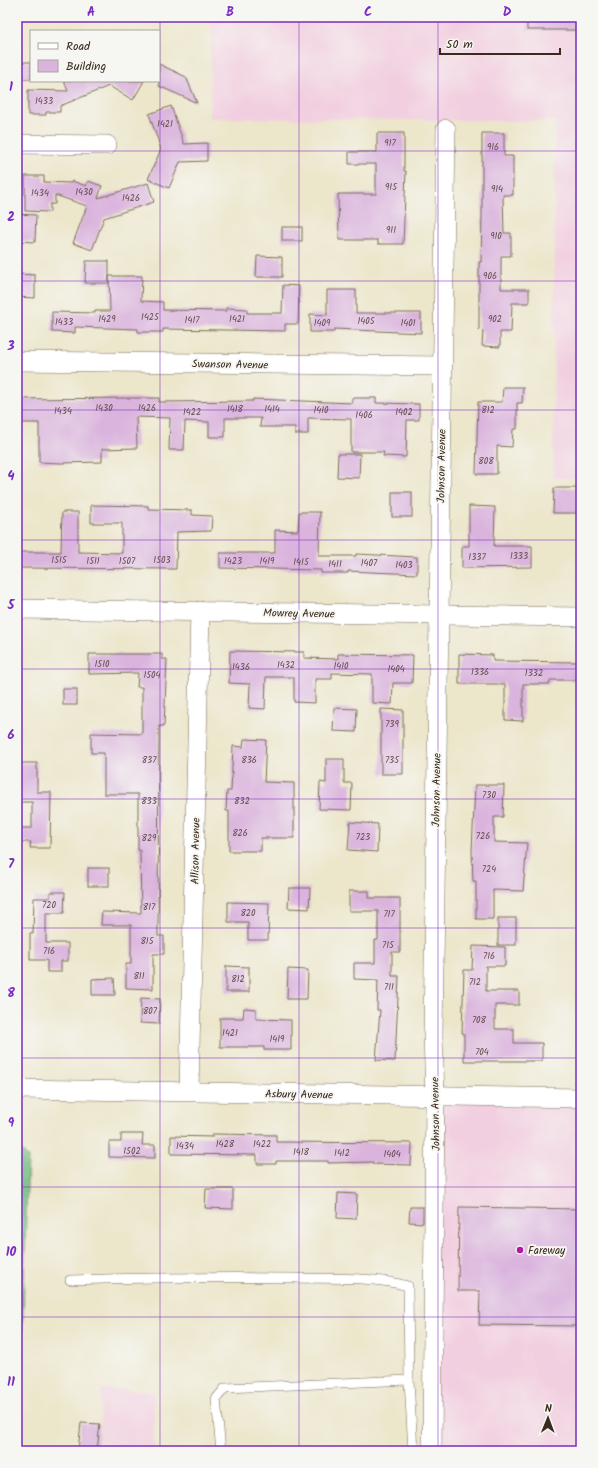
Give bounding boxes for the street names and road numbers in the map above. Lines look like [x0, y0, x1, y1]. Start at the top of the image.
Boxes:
street label: Swanson Avenue [192, 355, 268, 375]
street label: Johnson Avenue [432, 429, 452, 503]
street label: Mowrey Avenue [263, 604, 335, 624]
street label: Johnson Avenue [427, 753, 447, 827]
street label: Allison Avenue [186, 817, 206, 885]
street label: Johnson Avenue [426, 1077, 446, 1151]
street label: Asbury Avenue [265, 1085, 333, 1105]

